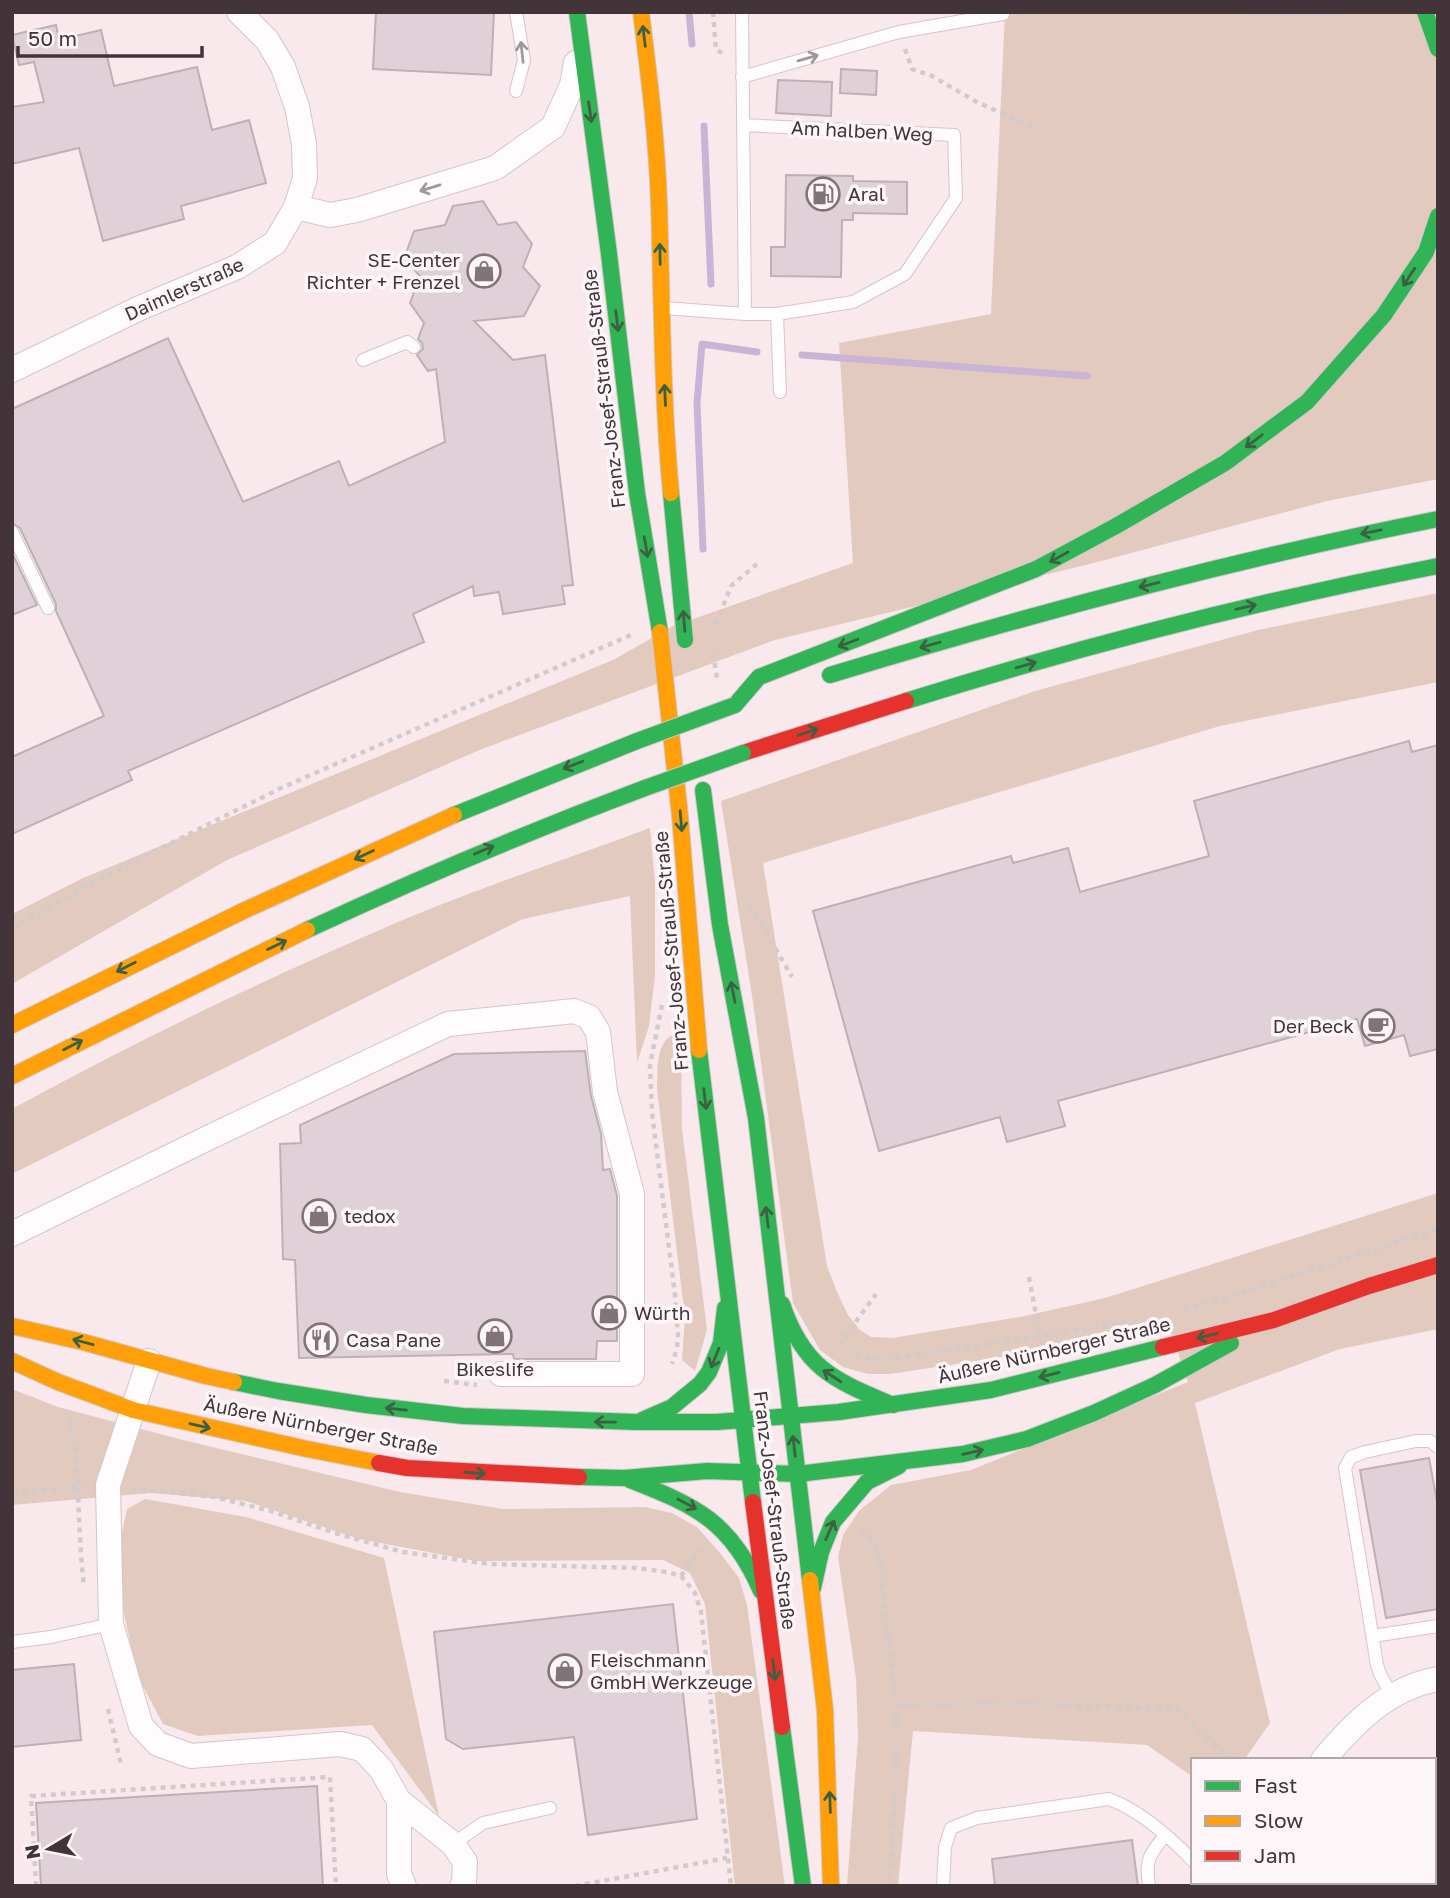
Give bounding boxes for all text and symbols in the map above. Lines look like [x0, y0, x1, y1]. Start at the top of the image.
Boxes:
scale bar [18, 14, 201, 58]
text: 50 m [28, 25, 77, 51]
one-way arrow [637, 25, 650, 48]
one-way arrow [515, 41, 528, 64]
one-way arrow [796, 51, 818, 64]
one-way arrow [583, 100, 596, 122]
street label: Am halben Weg [790, 115, 934, 146]
fuel station icon: Aral [804, 175, 842, 213]
one-way arrow [419, 182, 441, 195]
place label: Aral [848, 182, 885, 205]
one-way arrow [653, 243, 667, 266]
place label: SE-Center Richter + Frenzel [306, 248, 461, 293]
street label: Daimlerstraße [121, 252, 247, 325]
shop icon: SE-Center Richter + Frenzel [465, 252, 503, 290]
one-way arrow [1402, 267, 1416, 286]
street label: Franz-Josef-Strauß-Straße [577, 268, 630, 510]
one-way arrow [610, 310, 623, 332]
one-way arrow [658, 384, 671, 407]
one-way arrow [1245, 434, 1264, 449]
one-way arrow [1360, 526, 1383, 539]
one-way arrow [640, 535, 653, 558]
one-way arrow [1049, 550, 1069, 564]
one-way arrow [1139, 579, 1161, 592]
one-way arrow [1234, 600, 1257, 613]
one-way arrow [677, 611, 690, 633]
one-way arrow [838, 638, 860, 650]
one-way arrow [919, 639, 941, 652]
one-way arrow [1014, 658, 1037, 671]
one-way arrow [797, 725, 819, 737]
one-way arrow [563, 760, 585, 773]
one-way arrow [674, 809, 687, 832]
street label: Franz-Josef-Strauß-Straße [649, 830, 692, 1072]
one-way arrow [473, 843, 494, 856]
one-way arrow [354, 848, 375, 862]
one-way arrow [266, 937, 287, 951]
one-way arrow [116, 960, 137, 974]
one-way arrow [726, 981, 740, 1004]
cafe icon: Der Beck [1359, 1007, 1397, 1045]
place label: Der Beck [1273, 1014, 1354, 1037]
one-way arrow [62, 1037, 83, 1051]
one-way arrow [699, 1087, 712, 1110]
shop icon: tedox [300, 1197, 338, 1235]
place label: tedox [344, 1204, 396, 1227]
one-way arrow [761, 1206, 774, 1229]
shop icon: Würth [590, 1294, 628, 1332]
place label: Würth [634, 1301, 690, 1324]
street label: Äußere Nürnberger Straße [935, 1312, 1172, 1387]
shop icon: Bikeslife [476, 1317, 514, 1355]
restaurant icon: Casa Pane [302, 1321, 340, 1359]
place label: Casa Pane [346, 1328, 441, 1351]
one-way arrow [1197, 1330, 1219, 1343]
one-way arrow [73, 1335, 95, 1348]
one-way arrow [708, 1347, 721, 1368]
place label: Bikeslife [456, 1357, 534, 1380]
one-way arrow [822, 1369, 842, 1383]
one-way arrow [1038, 1369, 1061, 1382]
street label: Franz-Josef-Strauß-Straße [749, 1389, 802, 1631]
street label: Äußere Nürnberger Straße [202, 1392, 440, 1460]
one-way arrow [385, 1402, 407, 1415]
one-way arrow [593, 1415, 616, 1428]
one-way arrow [188, 1420, 210, 1433]
one-way arrow [788, 1435, 801, 1457]
one-way arrow [961, 1444, 984, 1458]
one-way arrow [463, 1467, 486, 1480]
one-way arrow [676, 1498, 697, 1511]
one-way arrow [824, 1519, 837, 1541]
place label: Fleischmann GmbH Werkzeuge [590, 1648, 753, 1693]
shop icon: Fleischmann GmbH Werkzeuge [546, 1652, 584, 1690]
one-way arrow [768, 1658, 781, 1681]
legend [1191, 1758, 1436, 1884]
text: Fast [1254, 1772, 1297, 1798]
one-way arrow [823, 1791, 836, 1814]
text: Slow [1254, 1807, 1303, 1833]
north arrow [14, 1814, 84, 1884]
text: Jam [1254, 1842, 1296, 1868]
text: N [19, 1843, 44, 1861]

